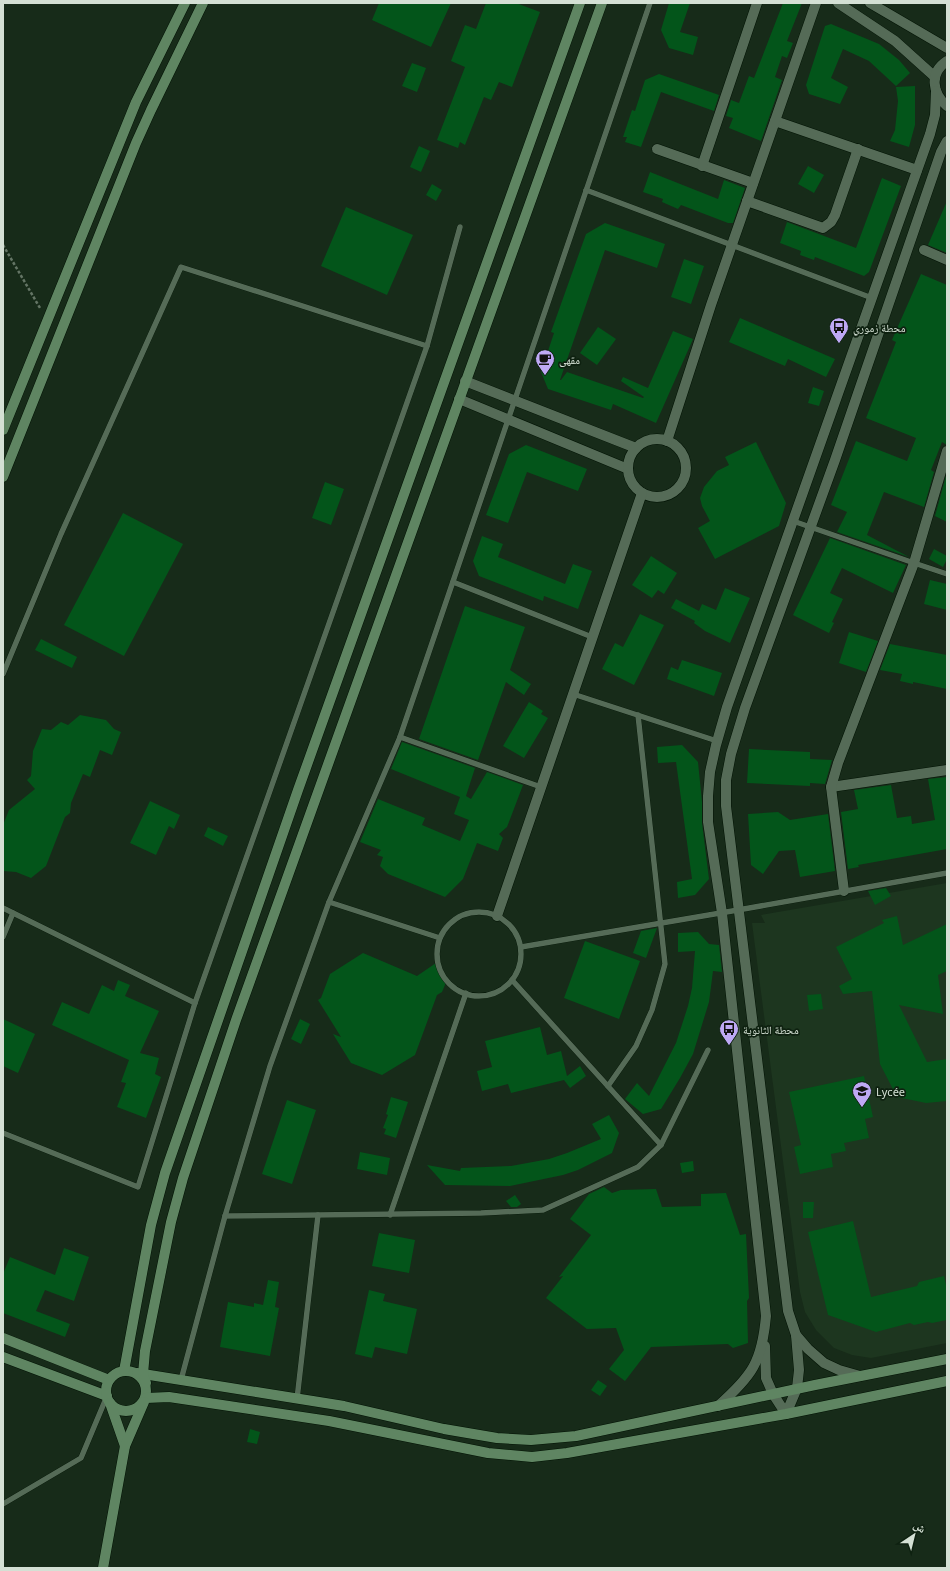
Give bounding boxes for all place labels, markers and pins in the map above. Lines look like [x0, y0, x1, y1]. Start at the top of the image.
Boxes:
bus stop icon: محطة زموري [828, 316, 850, 344]
place label: محطة زموري [853, 320, 906, 336]
cafe icon: مقهى [534, 348, 556, 376]
place label: مقهى [559, 352, 580, 367]
bus stop icon: محطة الثانوية [718, 1018, 740, 1046]
place label: محطة الثانوية [743, 1022, 799, 1037]
school or university icon: Lycée [851, 1080, 873, 1108]
place label: Lycée [876, 1084, 905, 1099]

